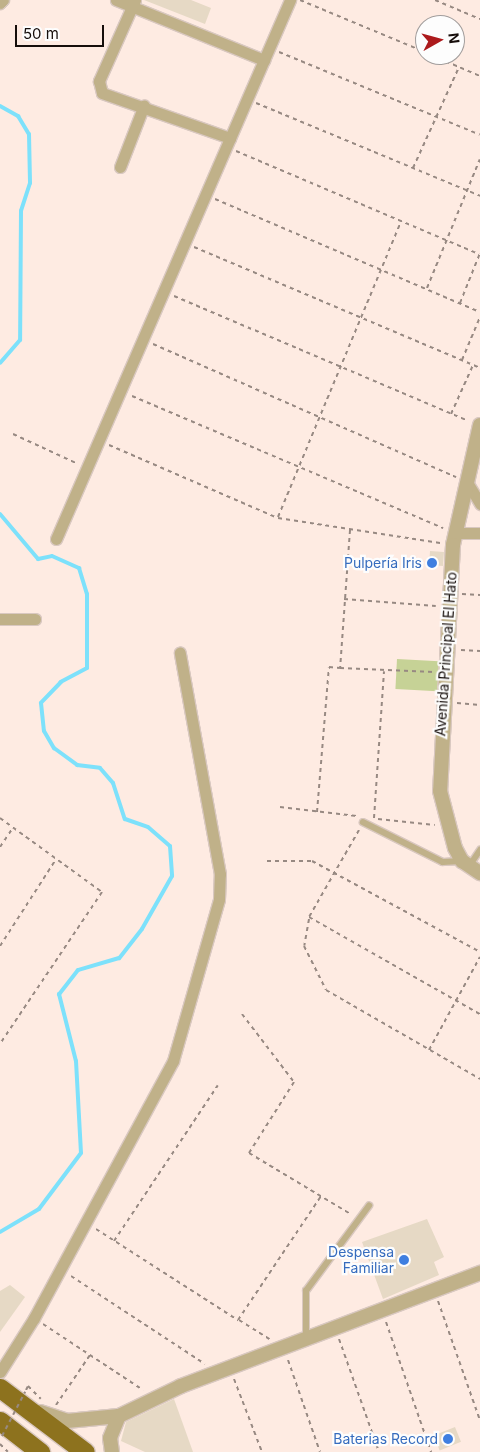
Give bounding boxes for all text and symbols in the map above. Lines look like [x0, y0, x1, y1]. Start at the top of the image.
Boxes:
scale bar [18, 15, 106, 47]
north arrow [415, 15, 465, 65]
text: 50 m [23, 24, 59, 43]
text: N [445, 32, 463, 45]
place label: Pulpería Iris [344, 555, 422, 571]
marker: Pulpería Iris [426, 557, 438, 569]
street label: Avenida Principal El Hato [432, 571, 460, 737]
place label: Despensa Familiar [328, 1244, 394, 1276]
marker: Despensa Familiar [398, 1254, 410, 1266]
place label: Baterias Record [333, 1431, 438, 1447]
marker: Baterias Record [442, 1433, 454, 1445]

